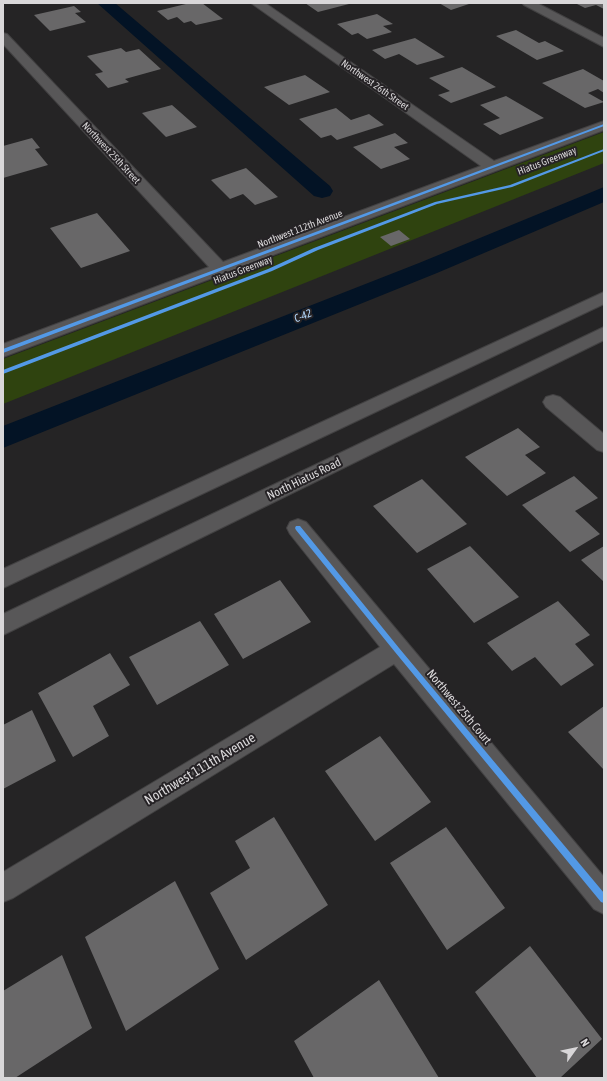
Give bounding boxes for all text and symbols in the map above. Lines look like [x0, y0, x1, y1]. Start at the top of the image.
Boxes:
street label: Northwest 26th Street [339, 57, 411, 113]
street label: Northwest 25th Street [79, 120, 143, 186]
street label: Hiatus Greenway [516, 144, 578, 178]
street label: Northwest 112th Avenue [256, 207, 344, 251]
street label: Hiatus Greenway [212, 253, 274, 287]
water label: C-42 [292, 307, 314, 325]
street label: North Hiatus Road [265, 455, 343, 503]
street label: Northwest 25th Court [424, 667, 494, 747]
street label: Northwest 111th Avenue [142, 729, 258, 809]
north arrow [555, 1029, 595, 1069]
text: N [578, 1036, 592, 1048]

